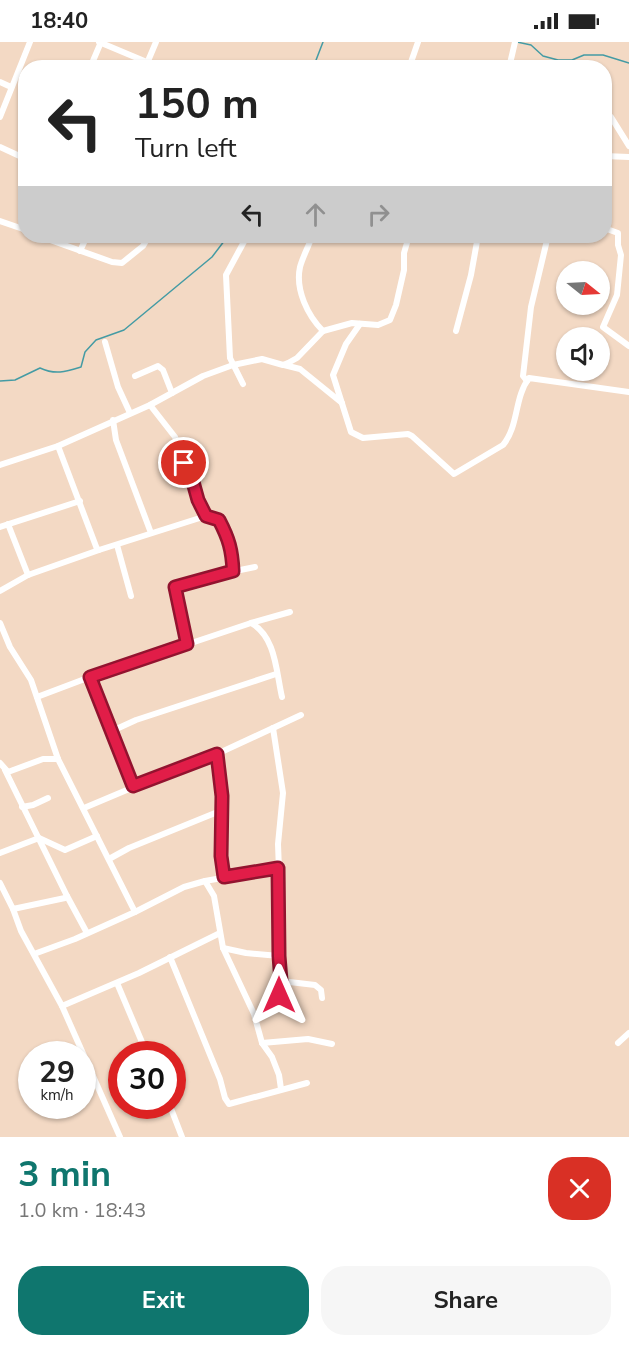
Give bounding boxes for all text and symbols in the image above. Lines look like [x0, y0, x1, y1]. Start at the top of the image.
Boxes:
text: 18:40 [30, 6, 88, 36]
text: 150 m [135, 76, 259, 133]
icon: left [36, 84, 114, 162]
text: Turn left [135, 130, 236, 167]
icon: left [236, 198, 269, 231]
icon: ahead [299, 198, 332, 231]
icon: right [362, 198, 395, 231]
north arrow [556, 261, 610, 315]
map controls [556, 261, 610, 381]
button: sound [556, 327, 610, 381]
pin [158, 437, 209, 488]
icon: arrive [167, 446, 200, 479]
position arrow [247, 963, 311, 1027]
speed limit sign: 30 [108, 1041, 186, 1119]
text: 29 [39, 1052, 75, 1093]
text: km/h [40, 1085, 74, 1105]
text: 3 min [18, 1150, 111, 1199]
button: close [548, 1157, 611, 1220]
text: 1.0 km · 18:43 [18, 1197, 146, 1224]
button: Exit [18, 1266, 309, 1335]
button: Share [321, 1266, 611, 1335]

